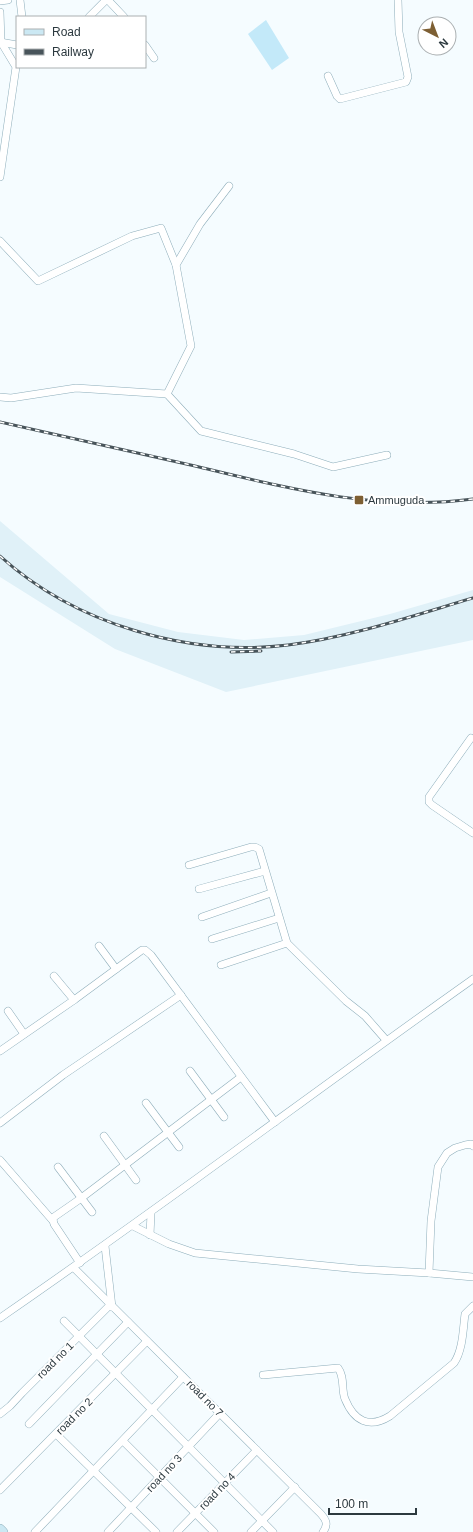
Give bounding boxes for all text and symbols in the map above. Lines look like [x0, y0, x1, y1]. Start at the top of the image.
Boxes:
legend [16, 16, 146, 68]
north arrow [417, 16, 457, 56]
text: Road [52, 25, 81, 39]
text: N [437, 36, 451, 51]
text: Railway [52, 45, 94, 59]
marker: Ammuguda [353, 494, 365, 506]
place label: Ammuguda [368, 494, 425, 506]
street label: road no 1 [34, 1339, 76, 1381]
street label: road no 7 [184, 1377, 226, 1419]
street label: road no 2 [53, 1395, 95, 1437]
street label: road no 3 [144, 1452, 184, 1494]
street label: road no 4 [197, 1470, 237, 1512]
scale bar [329, 1490, 416, 1516]
text: 100 m [335, 1497, 368, 1511]

